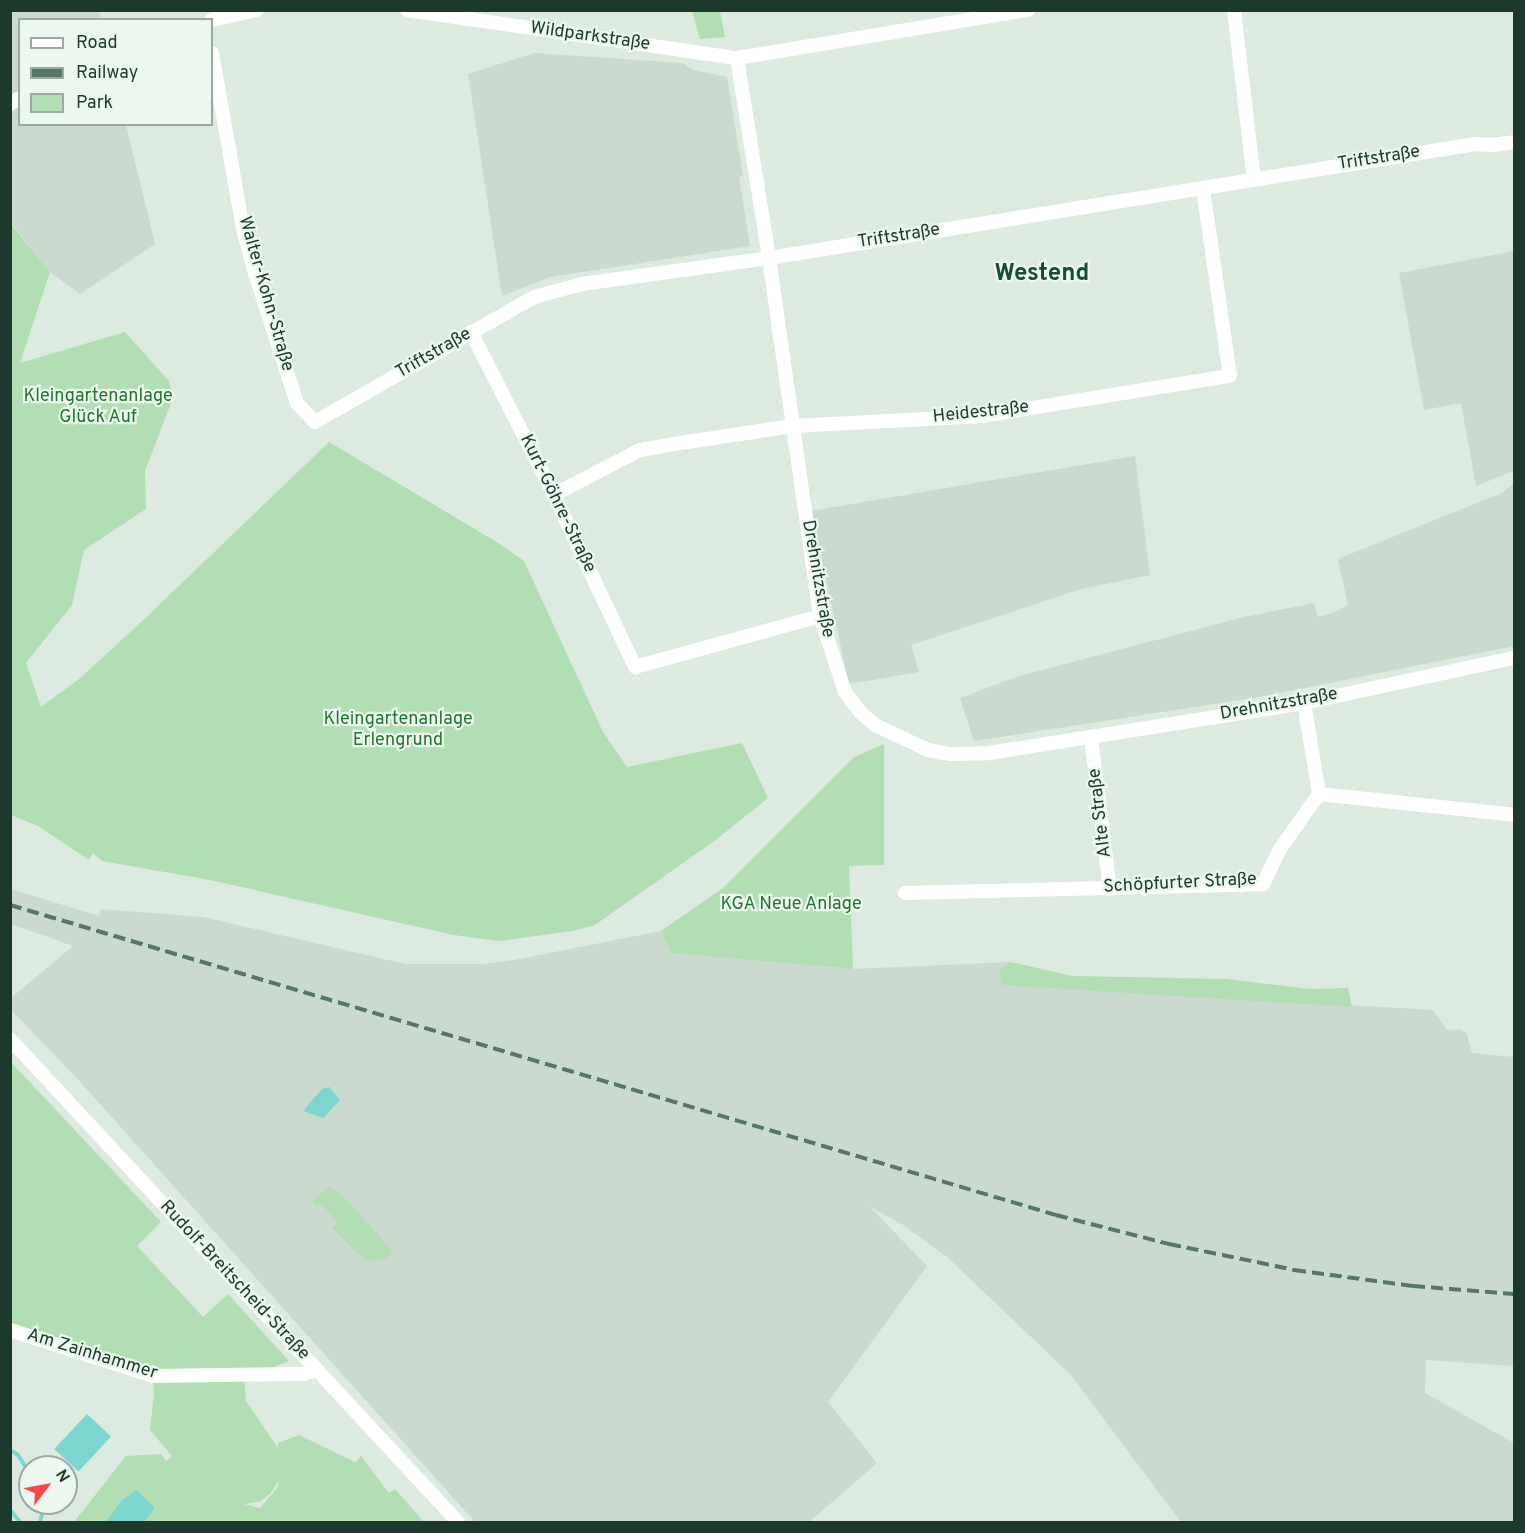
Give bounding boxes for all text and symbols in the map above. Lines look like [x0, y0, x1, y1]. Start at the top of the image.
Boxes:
legend [18, 18, 213, 126]
street label: Wildparkstraße [529, 18, 651, 56]
text: Road [76, 32, 118, 55]
text: Railway [76, 62, 138, 85]
text: Park [76, 92, 113, 115]
street label: Triftstraße [1336, 142, 1422, 176]
street label: Walter-Kohn-Straße [233, 214, 297, 374]
street label: Triftstraße [856, 220, 942, 254]
district label: Westend [995, 261, 1089, 289]
street label: Triftstraße [393, 324, 475, 384]
park label: Kleingartenanlage Glück Auf [23, 387, 173, 430]
street label: Heidestraße [932, 397, 1030, 429]
street label: Kurt-Göhre-Straße [514, 431, 600, 577]
street label: Drehnitzstraße [796, 518, 838, 640]
street label: Drehnitzstraße [1218, 684, 1340, 726]
park label: Kleingartenanlage Erlengrund [323, 710, 473, 752]
street label: Alte Straße [1085, 767, 1117, 859]
street label: Schöpfurter Straße [1103, 869, 1257, 899]
park label: KGA Neue Anlage [720, 894, 862, 916]
street label: Rudolf-Breitscheid-Straße [154, 1197, 314, 1365]
street label: Am Zainhammer [24, 1325, 160, 1385]
north arrow [18, 1455, 78, 1515]
text: N [50, 1466, 73, 1487]

